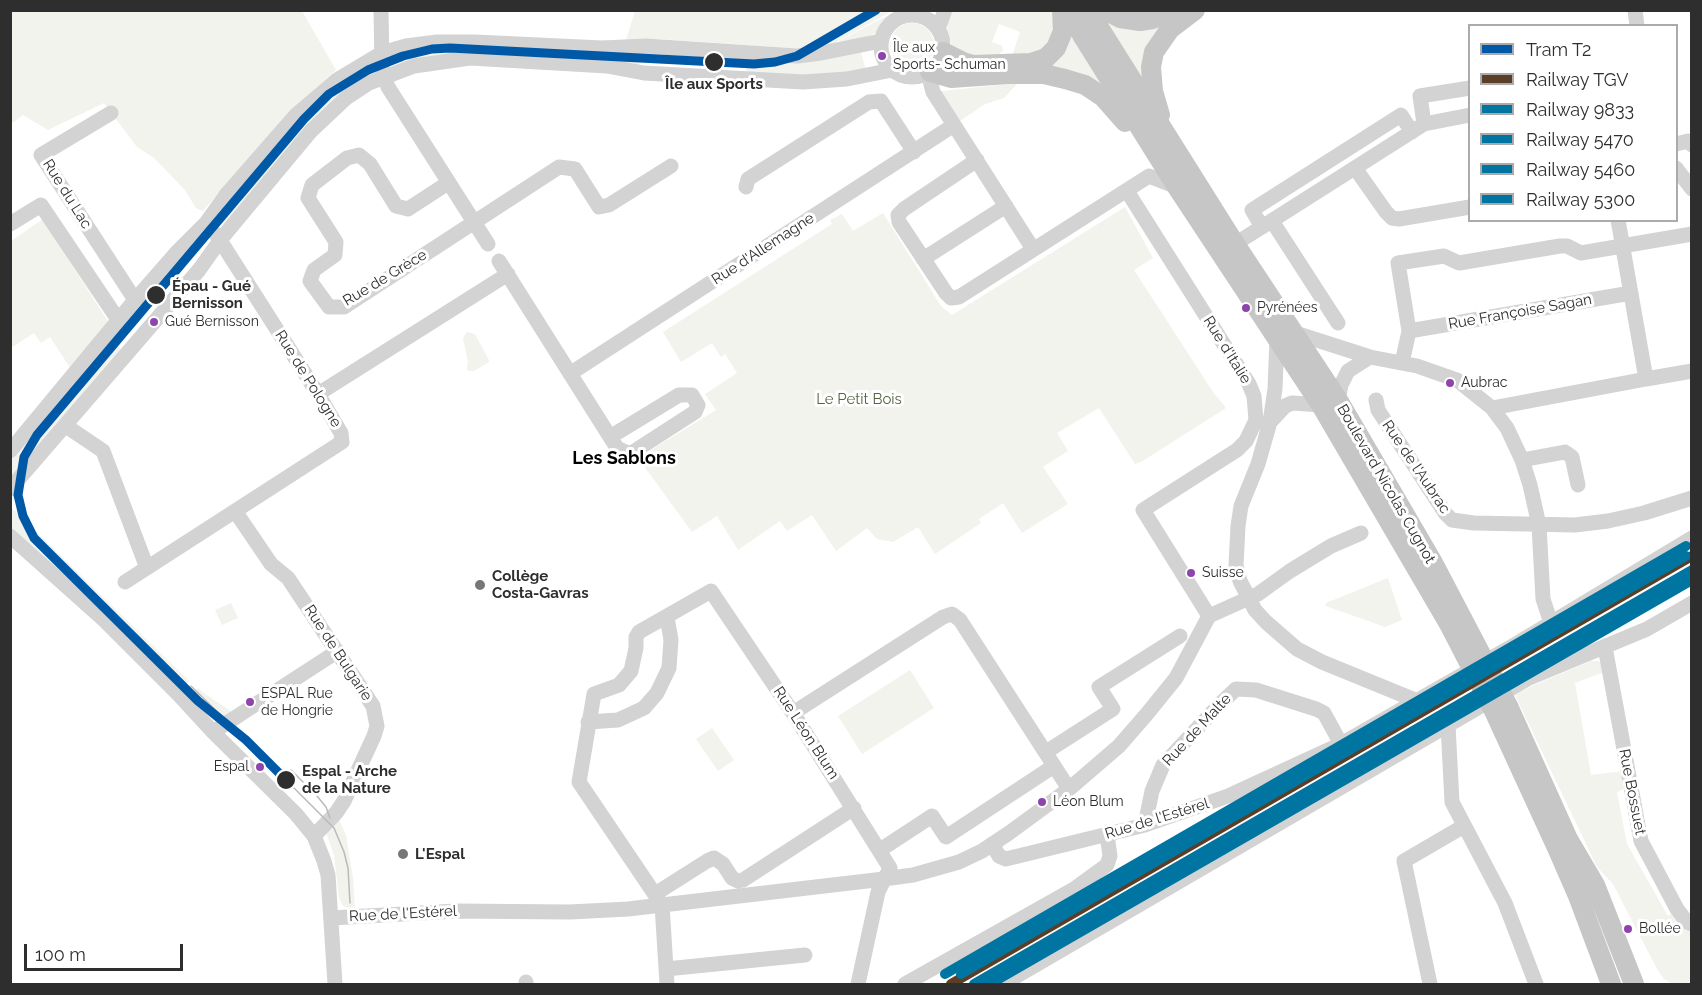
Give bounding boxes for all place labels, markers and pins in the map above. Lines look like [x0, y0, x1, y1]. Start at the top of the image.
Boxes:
place label: Île aux Sports- Schuman [893, 40, 1006, 72]
marker: Île aux Sports- Schuman [876, 50, 888, 62]
marker: Île aux Sports [703, 51, 725, 73]
place label: Île aux Sports [665, 75, 763, 93]
place label: Épau - Gué Bernisson [172, 277, 251, 312]
marker: Épau - Gué Bernisson [145, 284, 167, 306]
place label: Pyrénées [1257, 300, 1318, 316]
marker: Pyrénées [1240, 302, 1252, 314]
place label: Gué Bernisson [165, 314, 259, 330]
marker: Gué Bernisson [148, 316, 160, 328]
place label: Aubrac [1461, 375, 1507, 391]
marker: Aubrac [1444, 377, 1456, 389]
place label: Suisse [1202, 565, 1244, 581]
place label: Collège Costa-Gavras [492, 567, 589, 602]
marker: Suisse [1185, 567, 1197, 579]
marker: Collège Costa-Gavras [473, 578, 487, 592]
place label: ESPAL Rue de Hongrie [261, 686, 333, 718]
marker: ESPAL Rue de Hongrie [244, 696, 256, 708]
place label: Espal [214, 759, 249, 775]
marker: Espal [254, 761, 266, 773]
place label: Espal - Arche de la Nature [302, 762, 397, 797]
marker: Espal - Arche de la Nature [275, 769, 297, 791]
place label: Léon Blum [1053, 794, 1124, 810]
marker: Léon Blum [1036, 796, 1048, 808]
place label: L'Espal [415, 845, 465, 863]
marker: L'Espal [396, 847, 410, 861]
place label: Bollée [1639, 921, 1681, 937]
marker: Bollée [1622, 923, 1634, 935]

